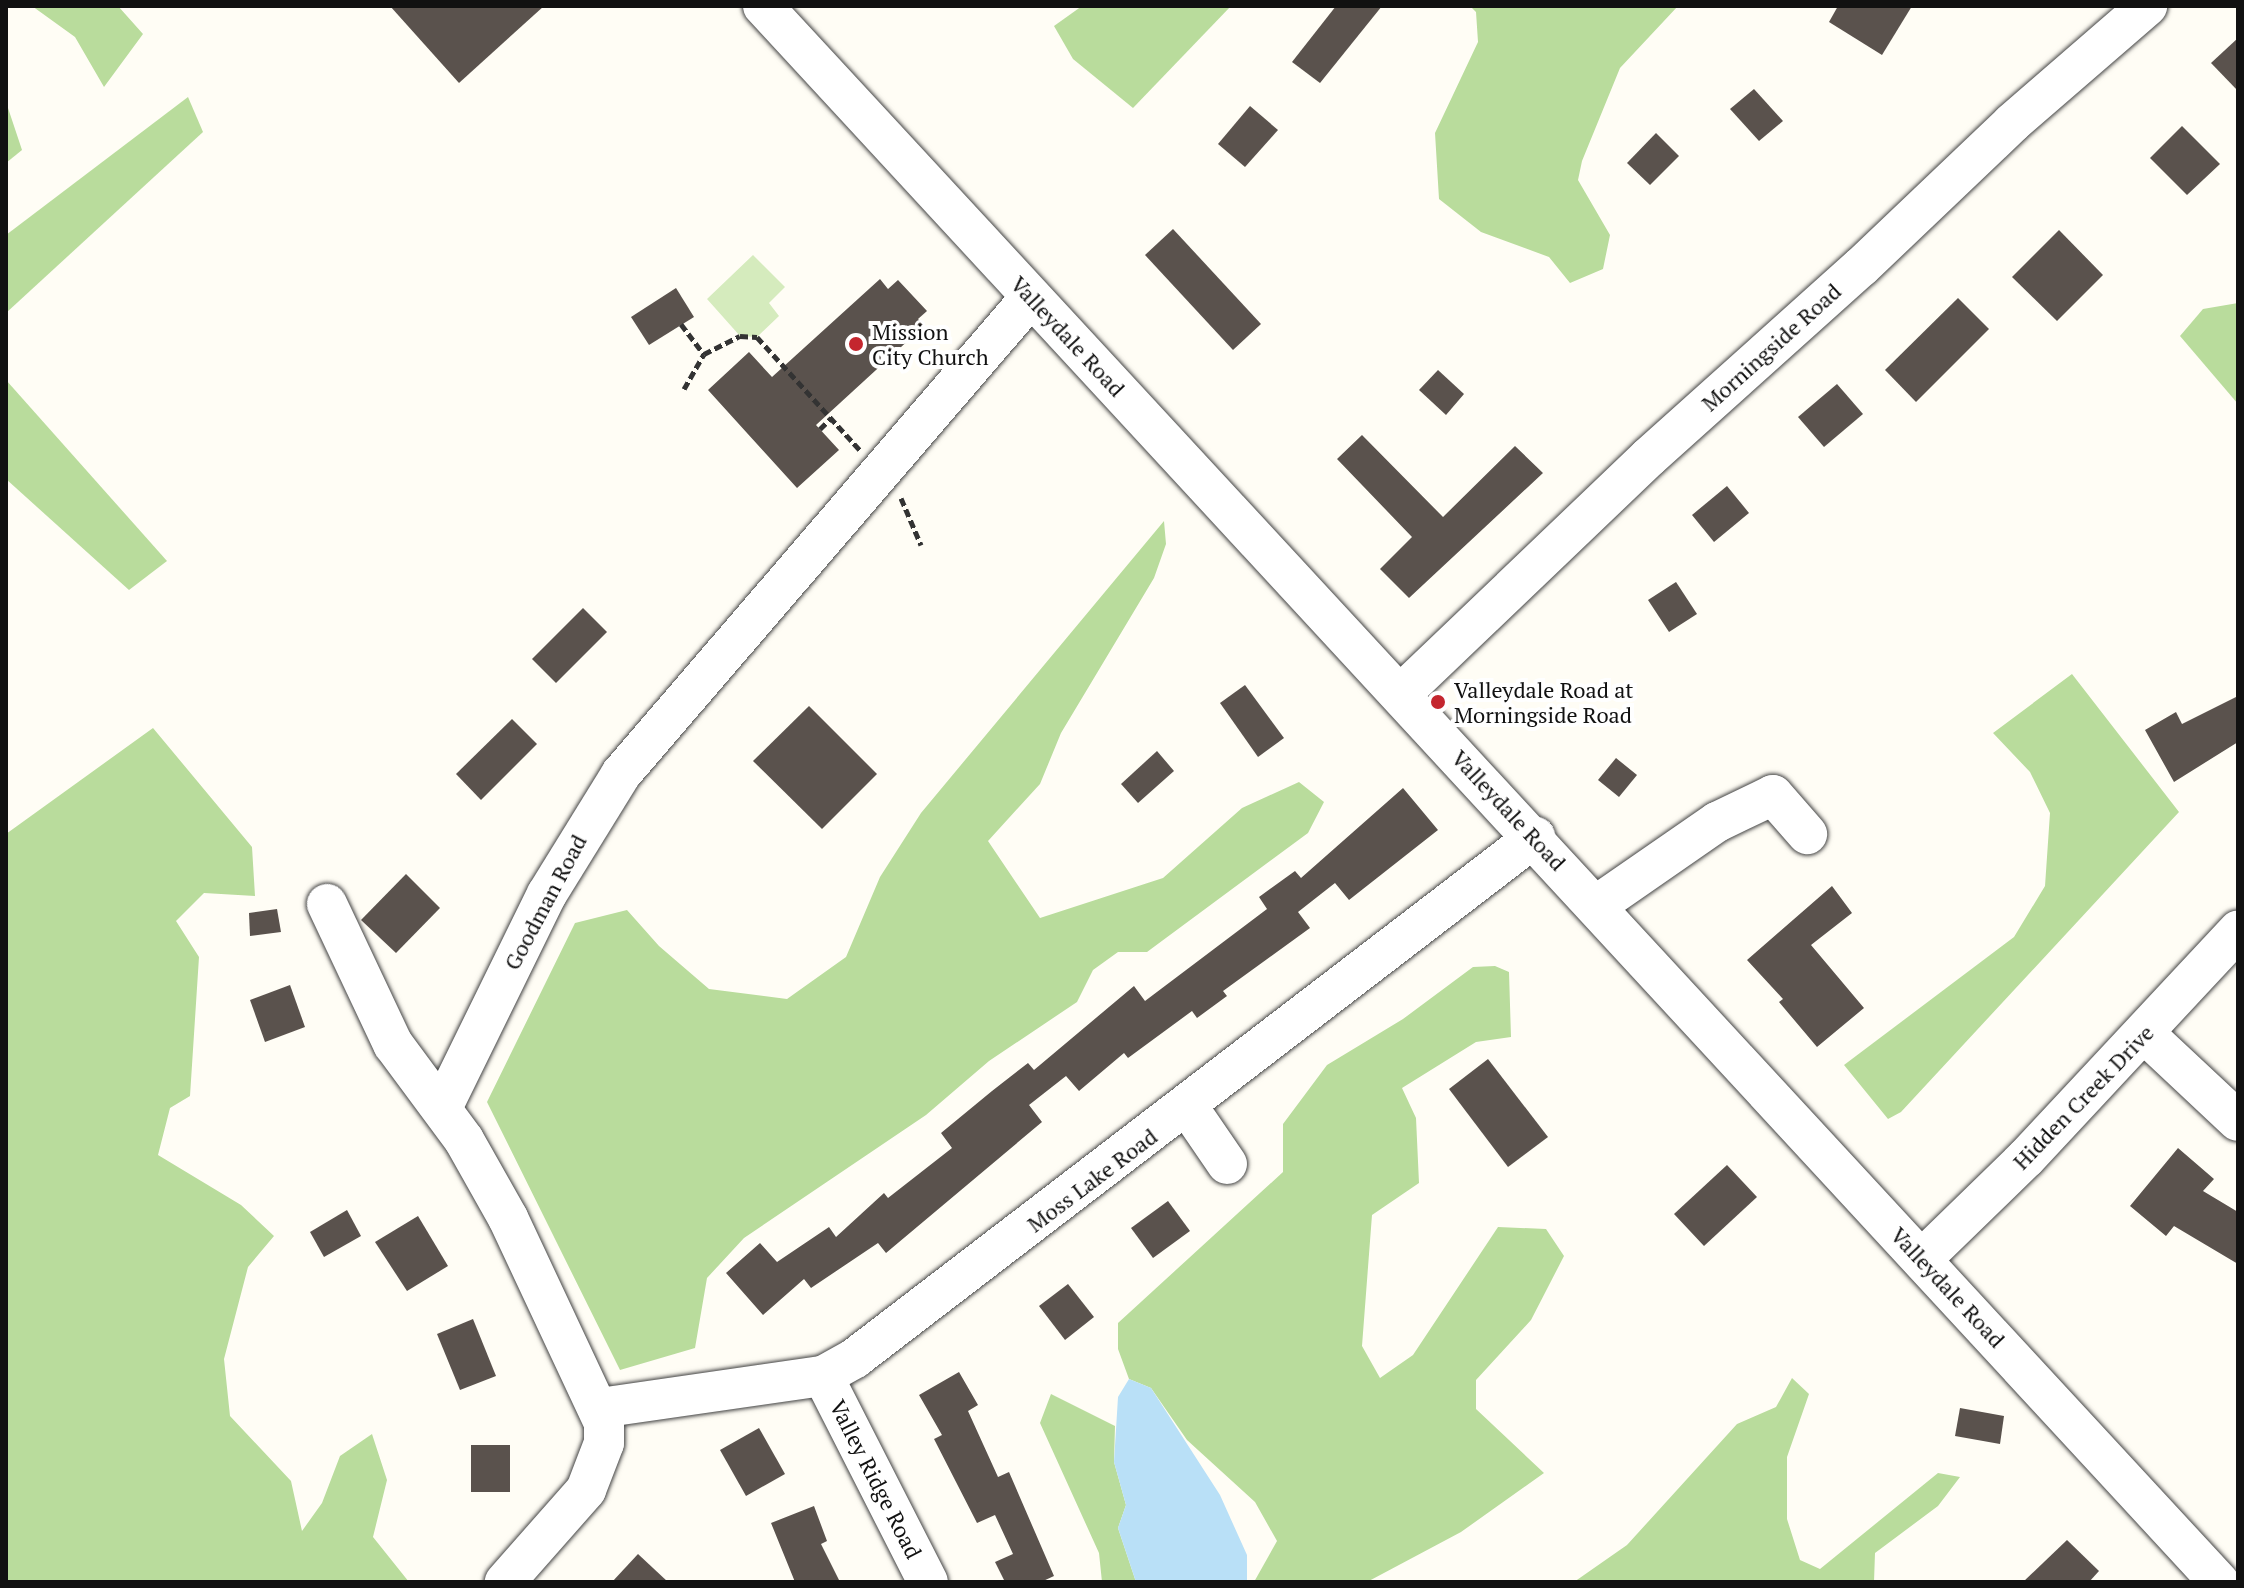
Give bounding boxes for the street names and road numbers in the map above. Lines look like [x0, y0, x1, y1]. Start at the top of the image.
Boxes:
street label: Valleydale Road [1006, 270, 1130, 402]
street label: Morningside Road [1696, 278, 1846, 416]
street label: Valleydale Road [1447, 744, 1571, 876]
street label: Goodman Road [498, 830, 592, 974]
street label: Hidden Creek Drive [2007, 1019, 2159, 1175]
street label: Moss Lake Road [1022, 1123, 1162, 1237]
street label: Valleydale Road [1886, 1221, 2010, 1353]
street label: Valley Ridge Road [825, 1395, 927, 1563]

